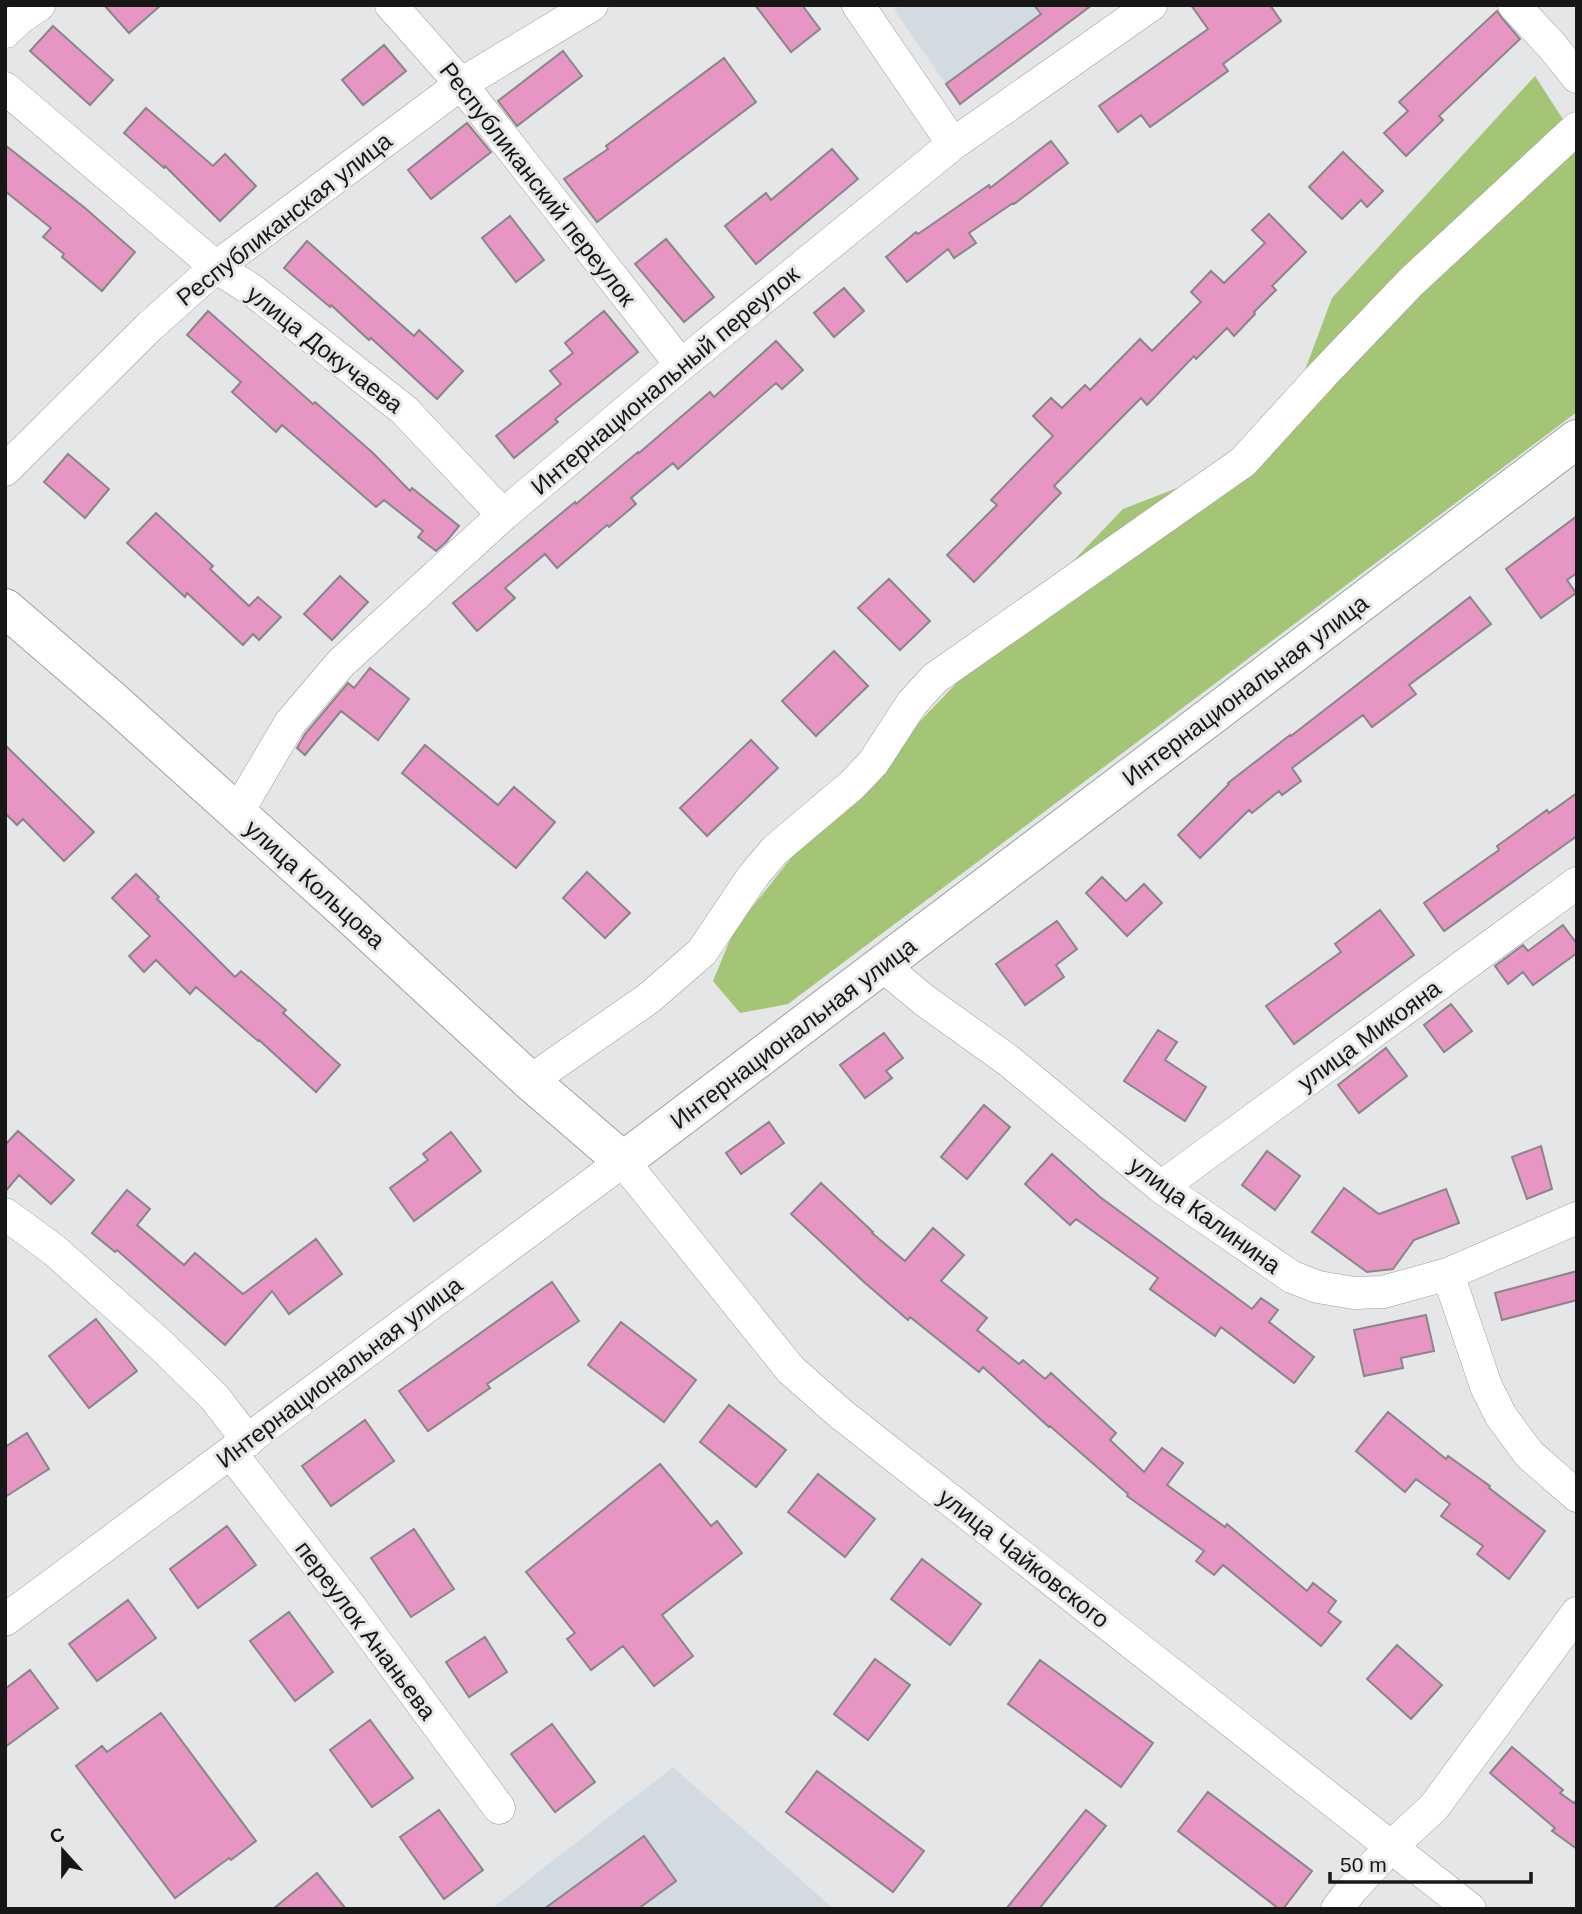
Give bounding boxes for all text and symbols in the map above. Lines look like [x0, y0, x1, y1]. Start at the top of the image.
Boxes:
street label: Республиканский переулок [435, 57, 642, 312]
street label: Республиканская улица [171, 126, 397, 311]
street label: Интернациональный переулок [526, 260, 805, 500]
street label: улица Докучаева [242, 280, 409, 419]
street label: Интернациональная улица [1117, 588, 1374, 791]
street label: улица Кольцова [240, 814, 391, 954]
street label: Интернациональная улица [665, 931, 922, 1134]
street label: улица Микояна [1292, 974, 1446, 1096]
street label: улица Калинина [1124, 1151, 1287, 1279]
street label: Интернациональная улица [211, 1270, 468, 1473]
street label: улица Чайковского [933, 1483, 1115, 1633]
street label: переулок Ананьева [290, 1535, 442, 1725]
north arrow [28, 1816, 98, 1886]
text: С [47, 1823, 68, 1848]
scale bar [1330, 1840, 1531, 1884]
text: 50 m [1340, 1853, 1387, 1876]

